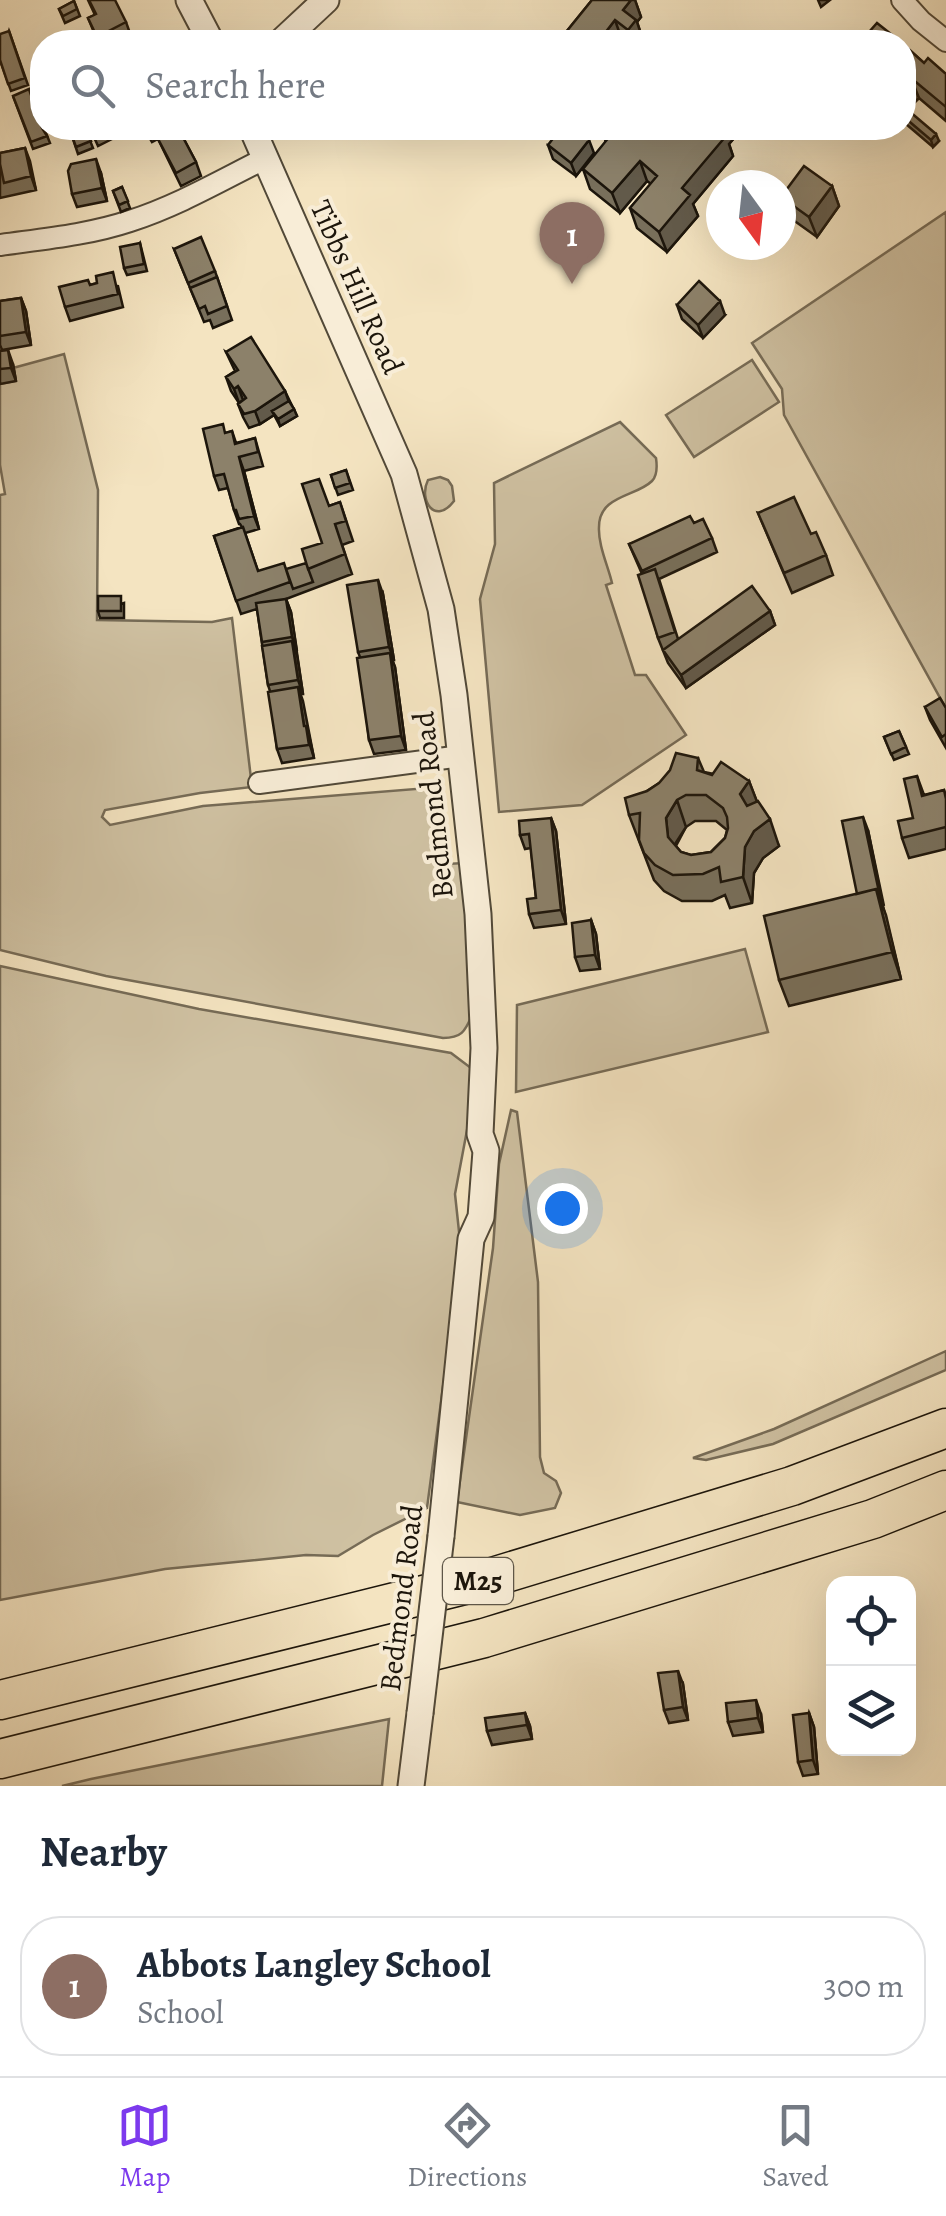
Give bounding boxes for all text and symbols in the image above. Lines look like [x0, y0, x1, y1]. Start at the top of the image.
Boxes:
search box [30, 30, 916, 140]
icon: search [65, 58, 120, 113]
text: Search here [145, 59, 326, 111]
north arrow [706, 170, 796, 260]
street label: Tibbs Hill Road [301, 194, 414, 381]
pin: 1 [540, 202, 604, 284]
street label: Bedmond Road [403, 709, 463, 901]
your location [537, 1183, 588, 1234]
street label: Bedmond Road [370, 1501, 432, 1694]
road number: M25 [443, 1558, 513, 1604]
map controls [826, 1576, 916, 1756]
button: locate [826, 1576, 916, 1666]
button: layers [826, 1666, 916, 1756]
text: Nearby [40, 1823, 167, 1880]
text: Abbots Langley School [137, 1938, 491, 1990]
text: 1 [69, 1964, 80, 2008]
text: 300 m [824, 1964, 904, 2008]
text: School [137, 1990, 224, 2034]
tab: Map [117, 2098, 172, 2196]
tab: Directions [407, 2098, 527, 2196]
tab: Saved [762, 2098, 829, 2196]

